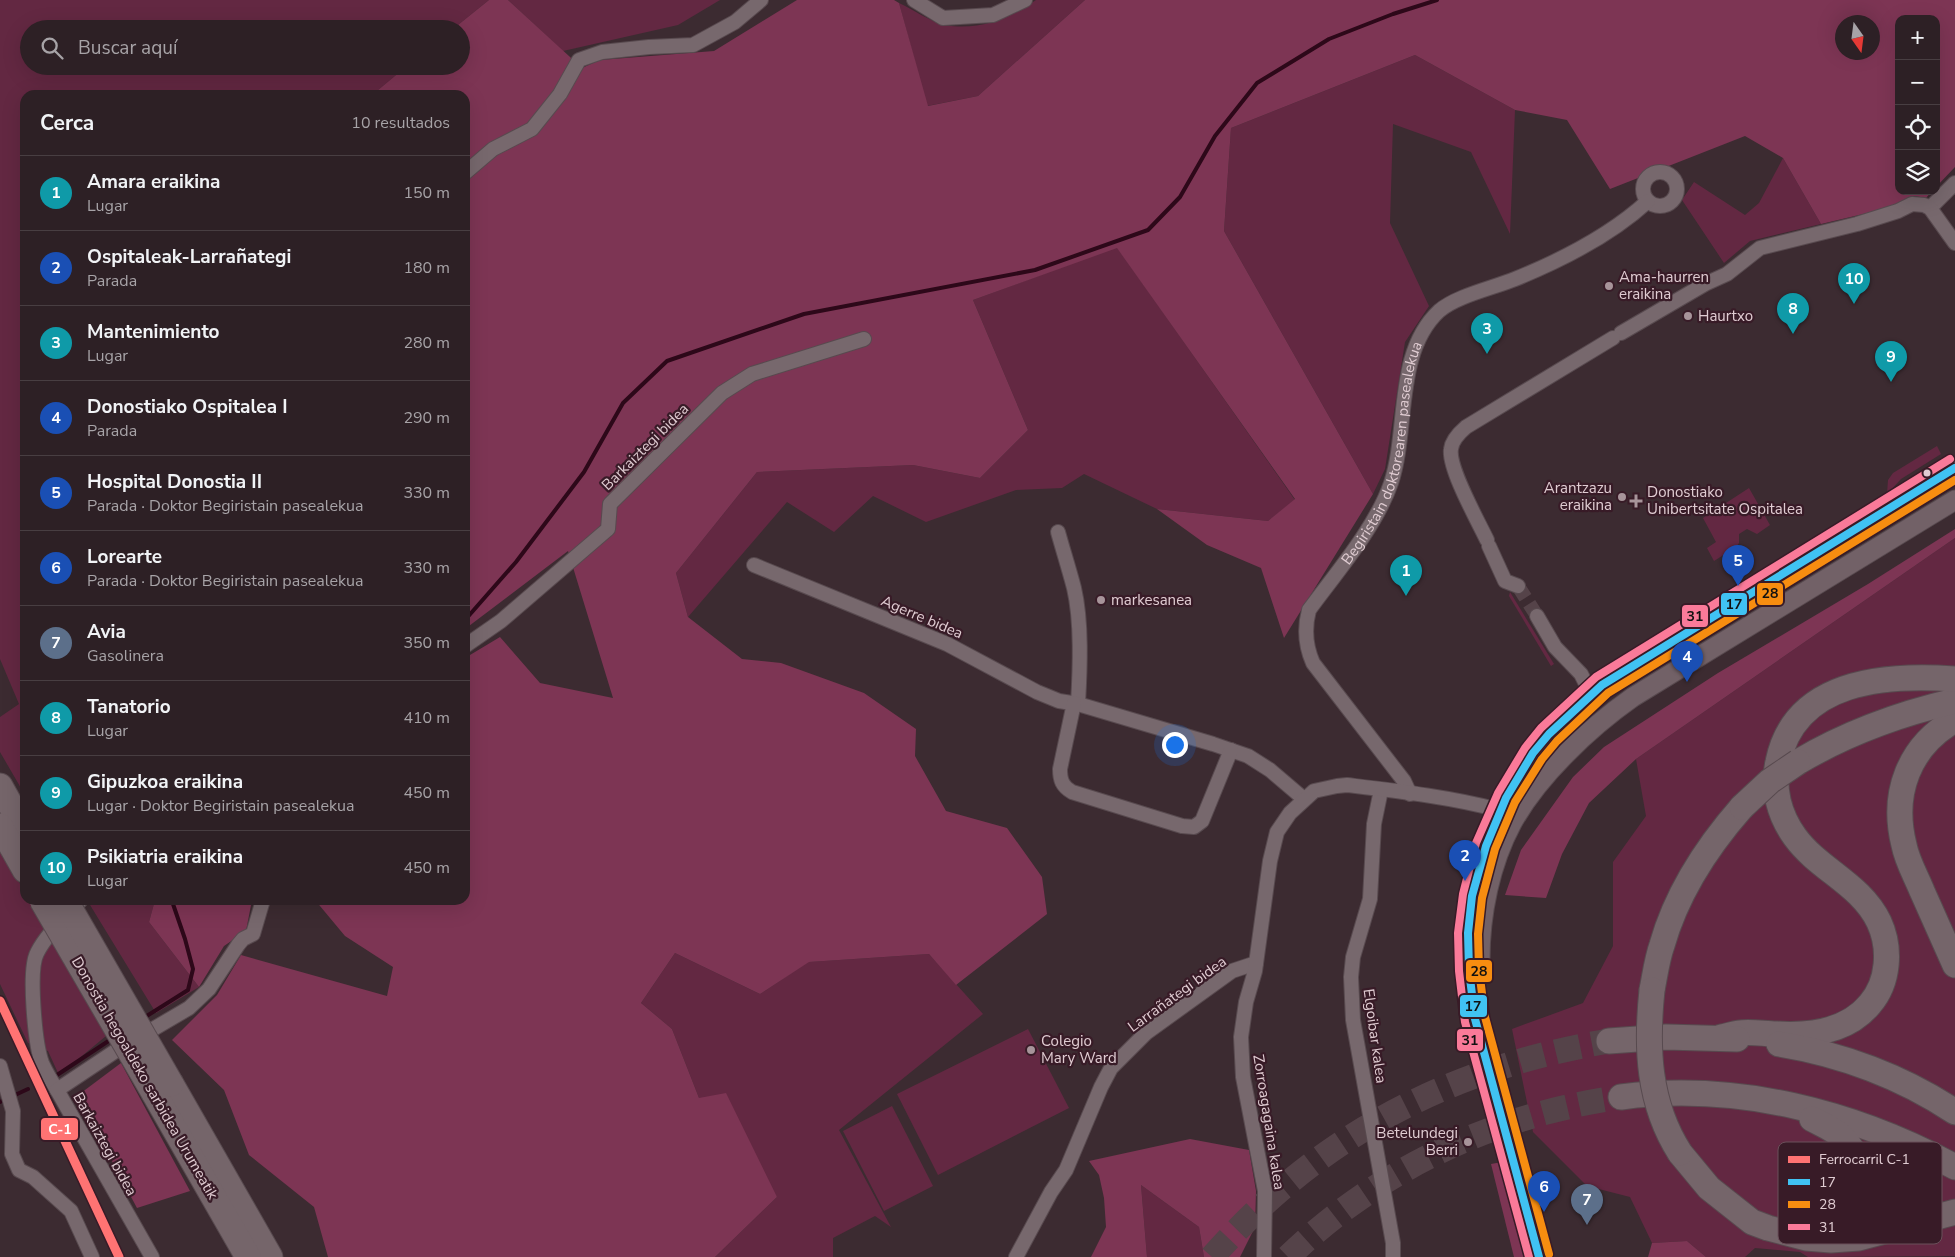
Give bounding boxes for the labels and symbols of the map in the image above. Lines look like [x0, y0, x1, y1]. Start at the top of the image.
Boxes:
north arrow [1835, 15, 1880, 60]
pin: 10 [1838, 263, 1870, 304]
place label: Ama-haurren eraikina [1619, 267, 1709, 304]
marker: Ama-haurren eraikina [1603, 280, 1615, 292]
pin: 8 [1777, 293, 1809, 334]
place label: Haurtxo [1698, 306, 1753, 326]
marker: Haurtxo [1682, 310, 1694, 322]
pin: 3 [1471, 313, 1503, 354]
street label: Begiristain doktorearen pasealekua [1337, 338, 1427, 569]
pin: 9 [1875, 341, 1907, 382]
street label: Barkaiztegi bidea [597, 399, 693, 495]
unlabelled marker [1922, 468, 1932, 478]
place label: Arantzazu eraikina [1544, 478, 1612, 515]
place label: Donostiako Unibertsitate Ospitalea [1647, 482, 1803, 519]
marker: Arantzazu eraikina [1616, 491, 1628, 503]
marker: Donostiako Unibertsitate Ospitalea [1629, 494, 1643, 508]
pin: 5 [1722, 545, 1754, 586]
pin: 1 [1390, 555, 1422, 596]
line badge: 28 [1756, 582, 1784, 606]
text: 28 [1762, 584, 1778, 603]
place label: markesanea [1111, 590, 1192, 610]
street label: Agerre bidea [878, 591, 966, 643]
line badge: 17 [1720, 592, 1748, 616]
marker: markesanea [1095, 594, 1107, 606]
text: 17 [1726, 595, 1742, 614]
line badge: 31 [1681, 604, 1709, 628]
text: 31 [1687, 607, 1703, 626]
pin: 4 [1671, 641, 1703, 682]
your location [1162, 732, 1188, 758]
pin: 2 [1449, 840, 1481, 881]
street label: Larrañategi bidea [1124, 951, 1230, 1037]
street label: Donostia hegoaldeko sarbidea Urumeatik [67, 953, 223, 1203]
line badge: 28 [1465, 959, 1493, 983]
text: 28 [1471, 962, 1487, 981]
street label: Elgoibar kalea [1358, 987, 1392, 1085]
line badge: 17 [1459, 994, 1488, 1018]
text: 17 [1465, 997, 1481, 1016]
line badge: 31 [1456, 1028, 1484, 1052]
place label: Colegio Mary Ward [1041, 1031, 1117, 1068]
text: 31 [1462, 1031, 1478, 1050]
marker: Colegio Mary Ward [1025, 1044, 1037, 1056]
street label: Zorroagagaina kalea [1248, 1053, 1290, 1191]
street label: Barkaiztegi bidea [68, 1089, 142, 1199]
line badge: C-1 [40, 1117, 79, 1141]
text: C-1 [48, 1120, 72, 1139]
place label: Betelundegi Berri [1376, 1123, 1458, 1160]
marker: Betelundegi Berri [1462, 1136, 1474, 1148]
legend [1778, 1142, 1942, 1244]
text: Ferrocarril C-1 [1819, 1150, 1910, 1169]
pin: 6 [1528, 1171, 1560, 1212]
text: 17 [1819, 1173, 1836, 1192]
pin: 7 [1571, 1184, 1603, 1225]
text: 28 [1819, 1195, 1836, 1214]
text: 31 [1819, 1218, 1836, 1237]

